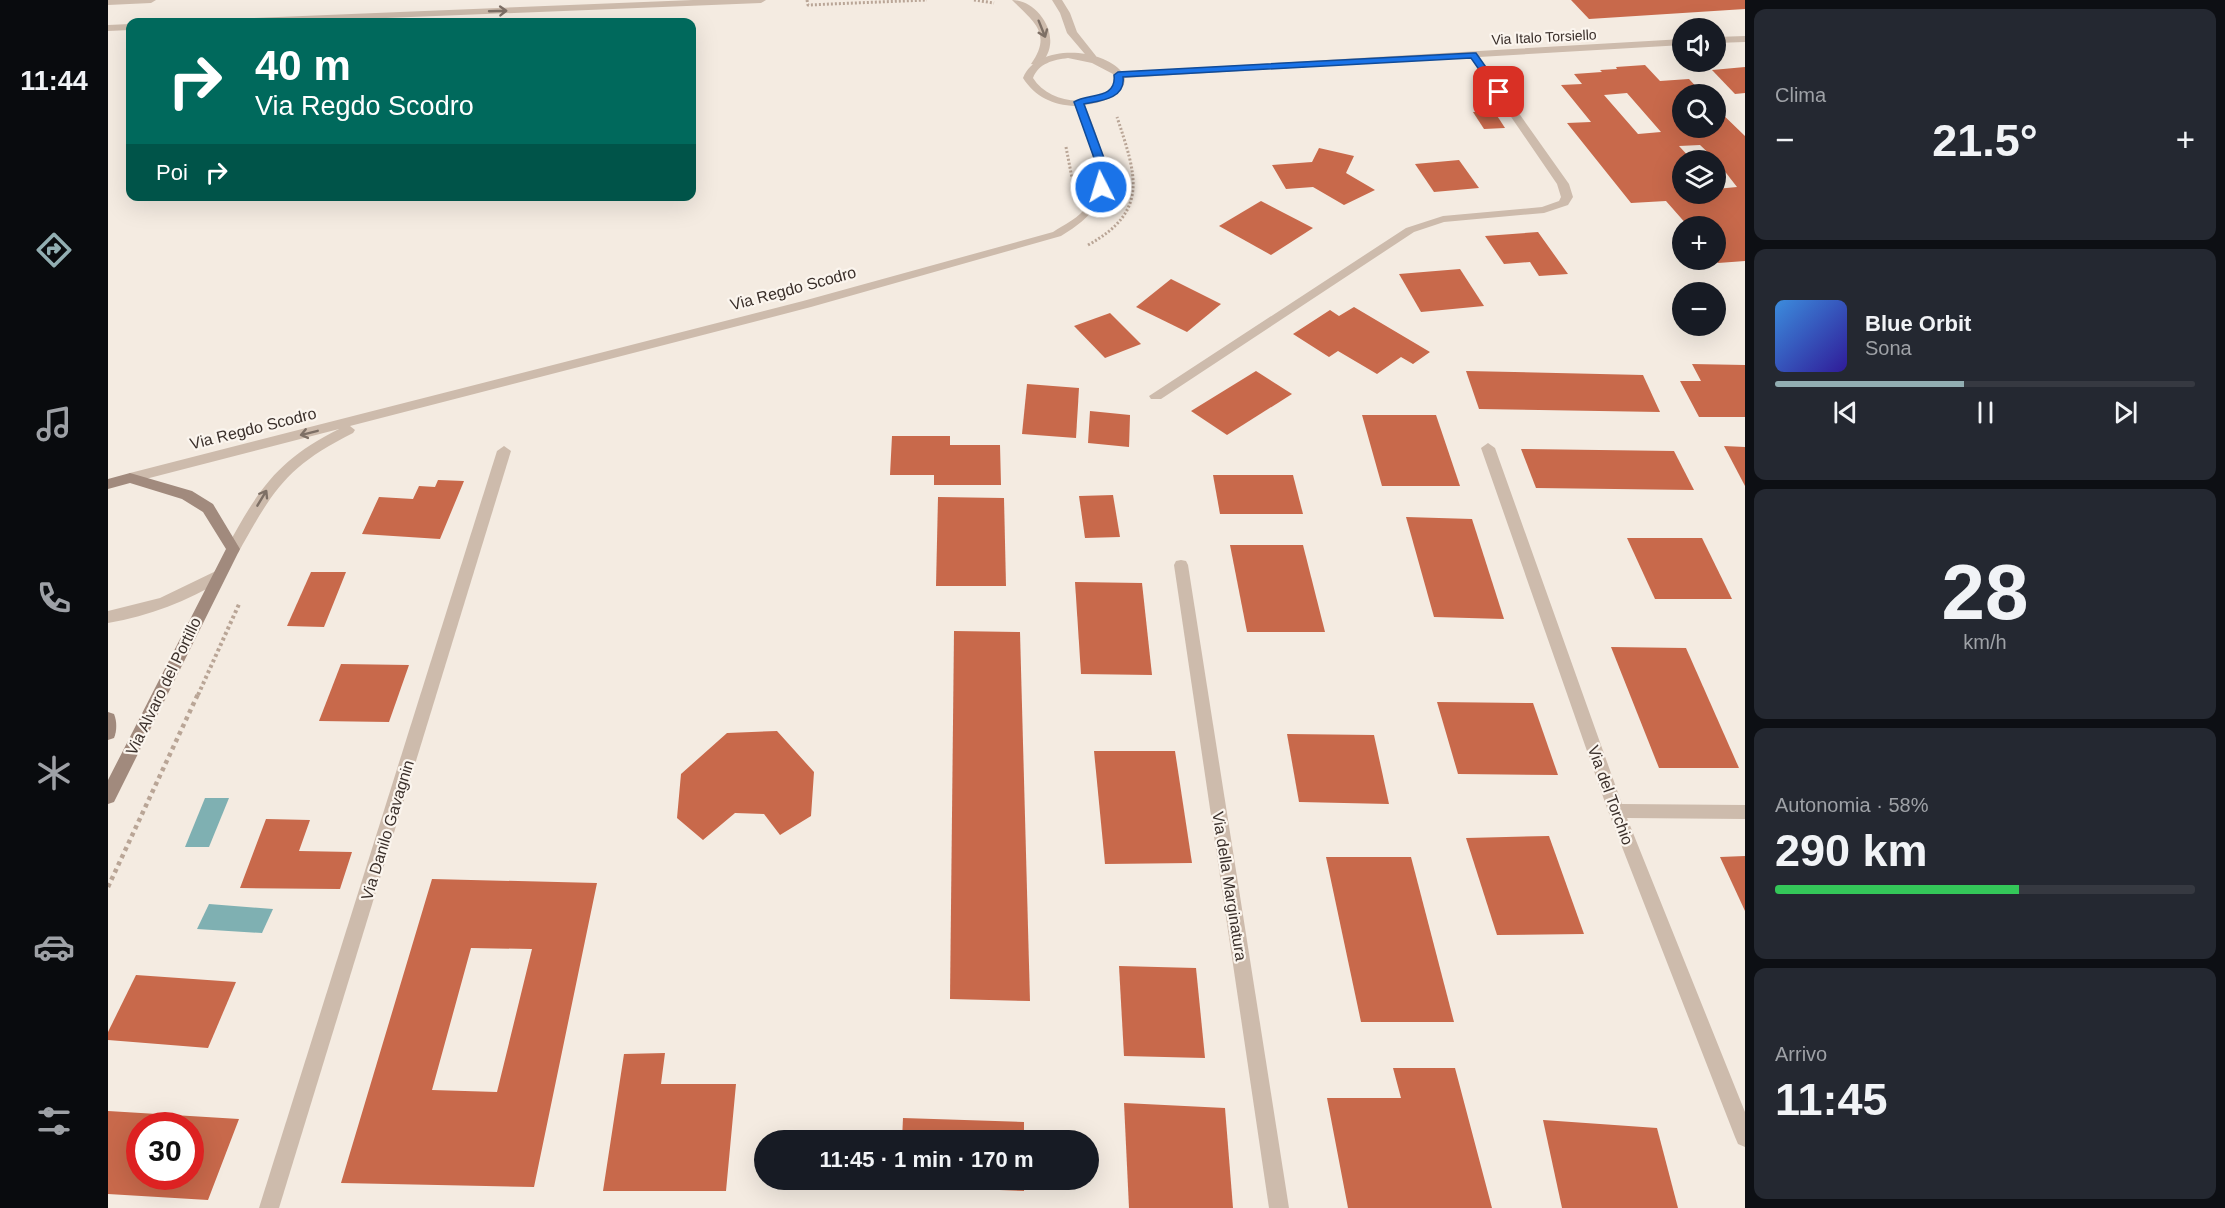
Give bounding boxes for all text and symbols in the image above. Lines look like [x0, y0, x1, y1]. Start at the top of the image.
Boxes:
one-way arrow [488, 6, 508, 17]
map controls [1672, 18, 1726, 336]
button: sound [1672, 18, 1726, 72]
one-way arrow [1038, 20, 1049, 38]
street label: Via Italo Torsiello [1491, 26, 1597, 48]
icon: right [156, 42, 234, 120]
text: 40 m [255, 42, 351, 89]
text: 11:44 [20, 66, 88, 96]
pin [1473, 66, 1524, 117]
icon: arrive [1482, 75, 1515, 108]
button: search [1672, 84, 1726, 138]
text: Clima [1775, 84, 1826, 106]
text: Via Regdo Scodro [255, 91, 474, 121]
text: 21.5° [1932, 115, 2038, 166]
text: − [1775, 121, 1794, 158]
text: + [2176, 121, 2195, 158]
button: layers [1672, 150, 1726, 204]
position arrow [1069, 155, 1133, 219]
icon: right [200, 156, 233, 189]
text: Poi [156, 160, 188, 185]
button: + [1672, 216, 1726, 270]
icon: directions [33, 229, 75, 271]
street label: Via Regdo Scodro [728, 263, 858, 313]
button: − [1672, 282, 1726, 336]
text: Blue Orbit [1865, 311, 1971, 336]
text: Sona [1865, 337, 1912, 359]
icon: previous [1829, 396, 1862, 429]
icon: pause [1969, 396, 2002, 429]
icon: next [2109, 396, 2142, 429]
icon: music [33, 403, 75, 445]
street label: Via Regdo Scodro [188, 405, 318, 452]
one-way arrow [300, 427, 319, 439]
one-way arrow [257, 490, 269, 507]
text: 28 [1942, 548, 2028, 636]
icon: phone [33, 577, 75, 619]
street label: Via Alvaro del Portillo [123, 615, 204, 758]
text: km/h [1963, 631, 2007, 653]
street label: Via del Torchio [1585, 743, 1636, 847]
icon: climate [33, 752, 75, 794]
street label: Via Danilo Gavagnin [358, 758, 417, 902]
text: Autonomia · 58% [1775, 794, 1928, 816]
street label: Via della Marginatura [1209, 810, 1250, 962]
text: 290 km [1775, 825, 1928, 876]
icon: car [33, 926, 75, 968]
text: Arrivo [1775, 1043, 1827, 1065]
text: 11:45 [1775, 1074, 1888, 1125]
icon: filters [33, 1100, 75, 1142]
speed limit sign: 30 [126, 1112, 204, 1190]
text: 11:45 · 1 min · 170 m [820, 1147, 1034, 1172]

